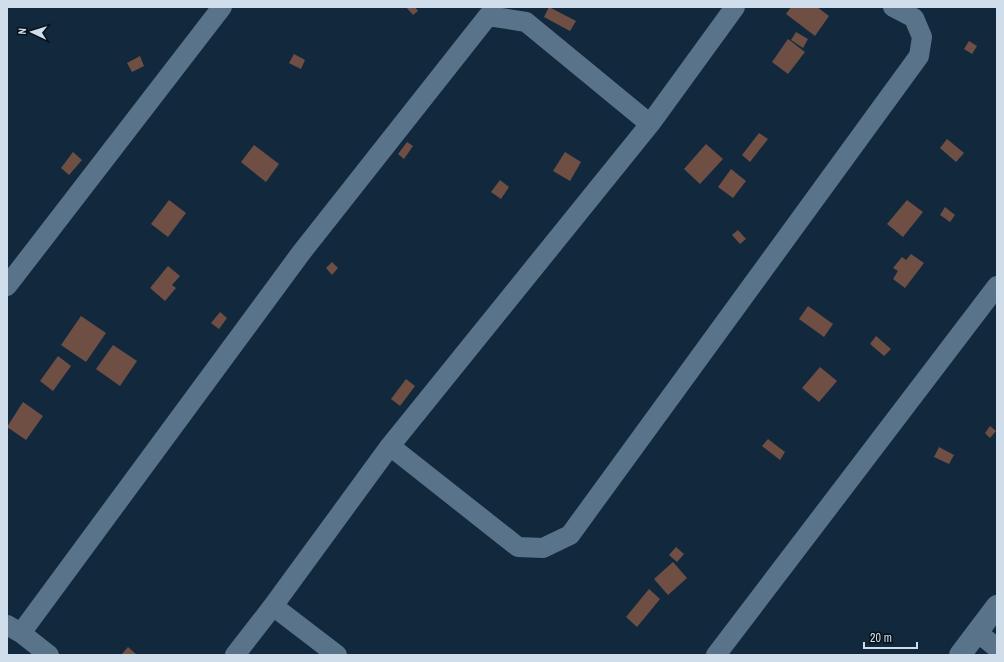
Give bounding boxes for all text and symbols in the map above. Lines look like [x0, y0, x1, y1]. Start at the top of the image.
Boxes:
north arrow [12, 12, 52, 52]
text: N [15, 28, 29, 35]
scale bar [864, 624, 917, 650]
text: 20 m [870, 630, 892, 646]

